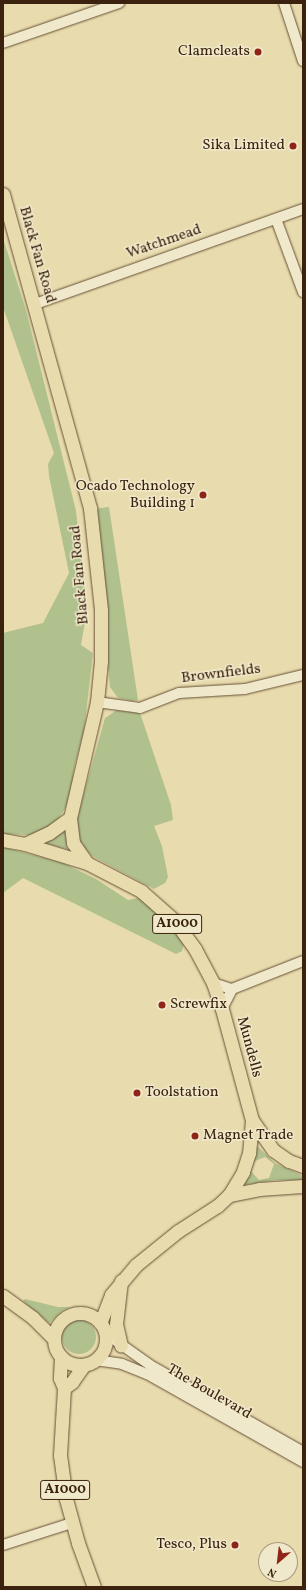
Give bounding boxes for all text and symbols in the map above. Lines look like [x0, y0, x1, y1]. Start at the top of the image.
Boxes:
place label: Clamcleats [178, 43, 250, 61]
marker: Clamcleats [253, 47, 263, 57]
place label: Sika Limited [202, 137, 285, 155]
marker: Sika Limited [288, 141, 298, 151]
street label: Black Fan Road [15, 205, 59, 305]
street label: Watchmead [124, 221, 204, 263]
place label: Ocado Technology Building 1 [75, 477, 195, 512]
marker: Ocado Technology Building 1 [198, 490, 208, 500]
street label: Black Fan Road [67, 525, 93, 625]
street label: Brownfields [180, 660, 262, 688]
road number: A1000 [152, 912, 202, 936]
place label: Screwfix [170, 996, 227, 1014]
marker: Screwfix [157, 1000, 167, 1010]
street label: Mundells [232, 1015, 266, 1079]
place label: Toolstation [145, 1084, 219, 1102]
marker: Toolstation [132, 1088, 142, 1098]
place label: Magnet Trade [203, 1127, 294, 1145]
marker: Magnet Trade [190, 1131, 200, 1141]
street label: The Boulevard [163, 1360, 255, 1424]
road number: A1000 [40, 1478, 90, 1502]
place label: Tesco, Plus [156, 1536, 227, 1554]
marker: Tesco, Plus [230, 1540, 240, 1550]
north arrow [258, 1542, 298, 1582]
text: N [266, 1564, 280, 1581]

